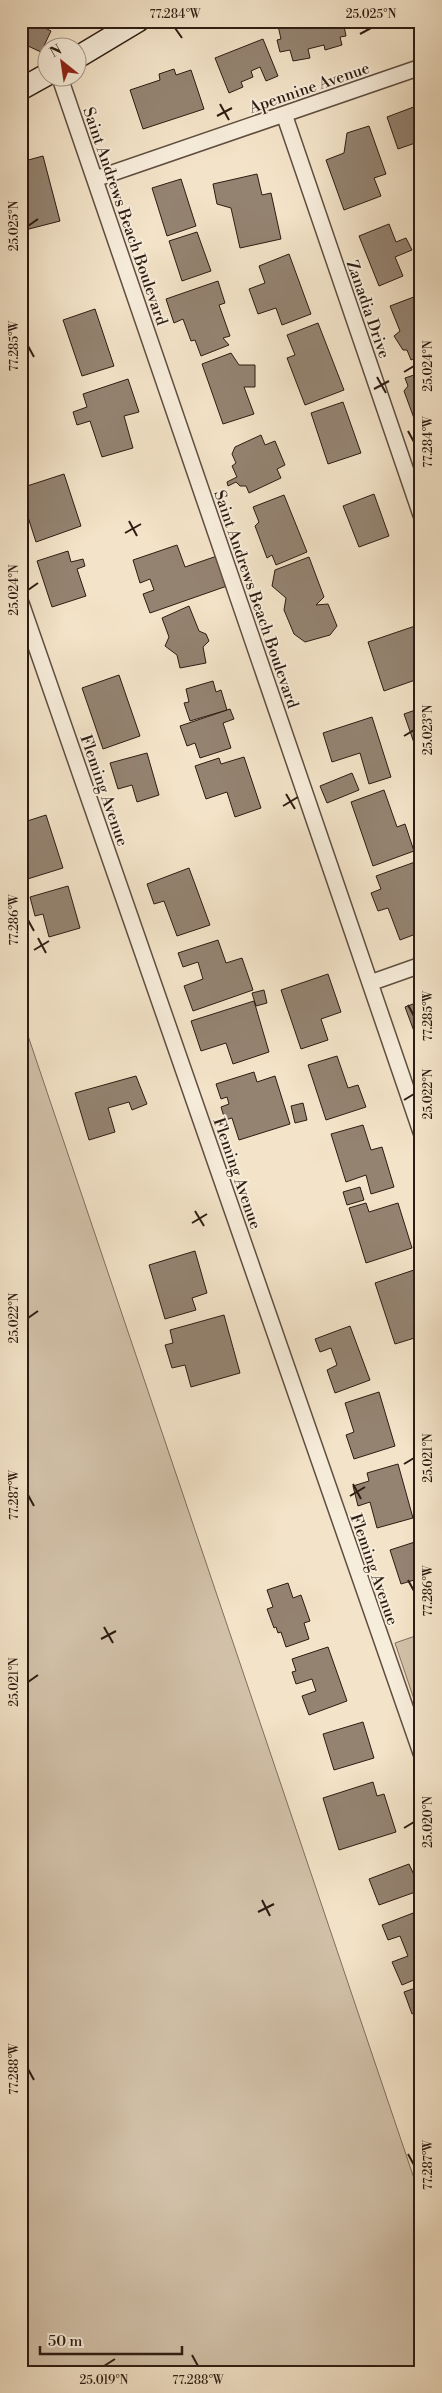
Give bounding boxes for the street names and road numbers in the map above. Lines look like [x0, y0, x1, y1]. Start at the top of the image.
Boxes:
street label: Apennine Avenue [245, 58, 372, 118]
street label: Saint Andrews Beach Boulevard [78, 105, 172, 328]
street label: Zanadia Drive [342, 258, 394, 361]
street label: Saint Andrews Beach Boulevard [209, 488, 303, 711]
street label: Fleming Avenue [76, 732, 132, 849]
street label: Fleming Avenue [209, 1115, 265, 1232]
street label: Fleming Avenue [346, 1511, 402, 1628]

